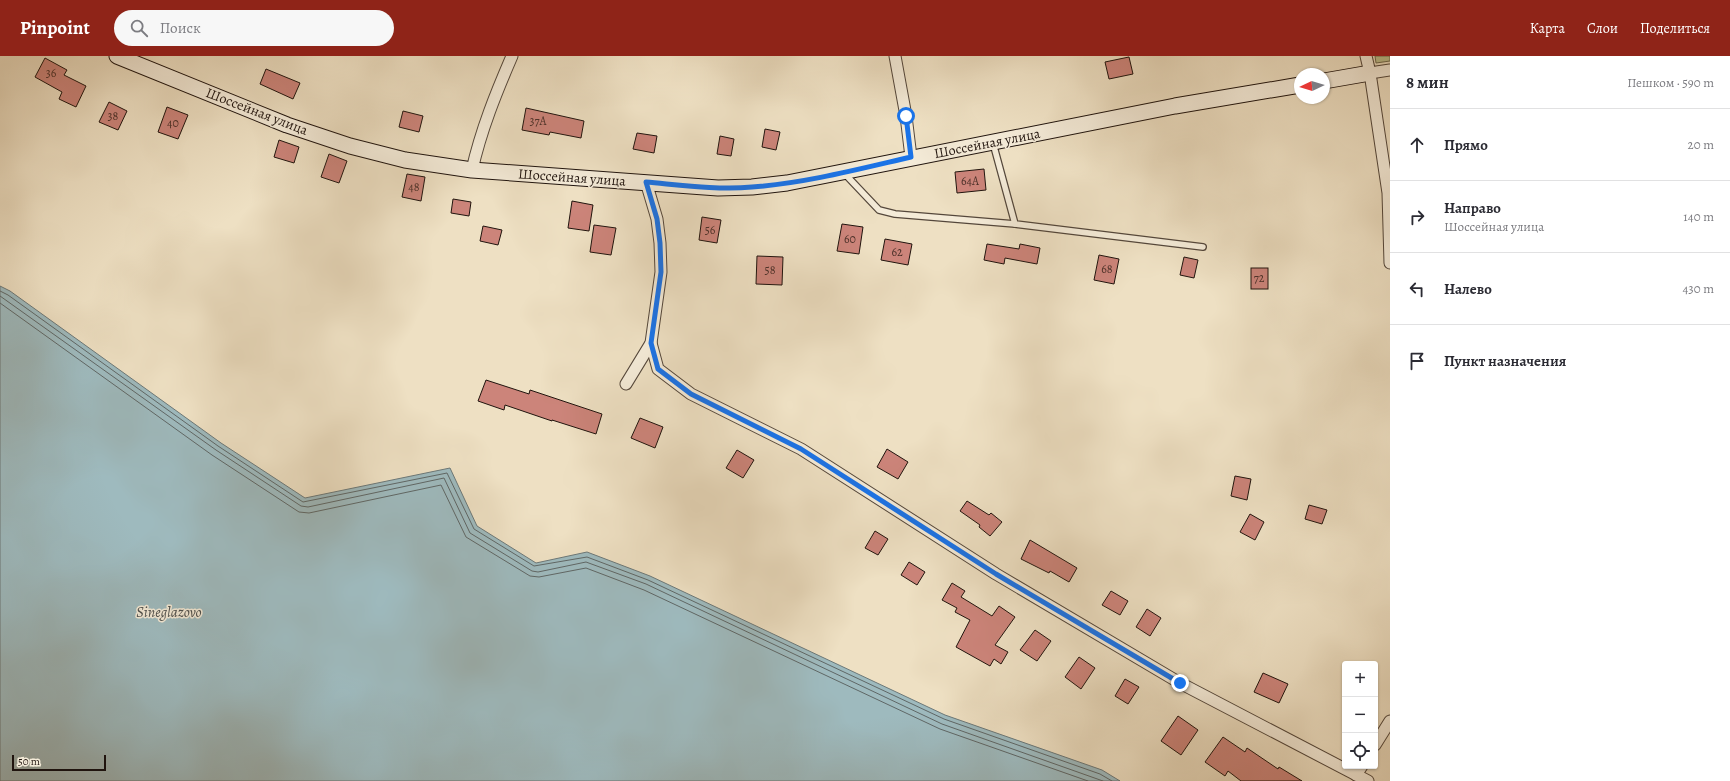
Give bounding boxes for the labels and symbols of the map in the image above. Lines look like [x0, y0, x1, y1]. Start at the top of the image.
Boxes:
house number: 36 [46, 65, 57, 81]
north arrow [1294, 68, 1330, 104]
street label: Шоссейная улица [203, 83, 311, 140]
route start [897, 107, 915, 125]
house number: 38 [108, 108, 119, 124]
house number: 37А [529, 113, 548, 129]
house number: 40 [167, 115, 179, 131]
street label: Шоссейная улица [932, 124, 1042, 163]
street label: Шоссейная улица [517, 164, 627, 191]
house number: 64А [961, 173, 980, 189]
house number: 48 [408, 179, 420, 195]
house number: 56 [705, 222, 716, 238]
house number: 60 [844, 231, 856, 247]
house number: 62 [891, 244, 903, 260]
house number: 68 [1101, 261, 1113, 277]
house number: 58 [765, 262, 776, 278]
house number: 72 [1254, 270, 1265, 286]
water label: Sineglazovo [136, 602, 202, 622]
route end [1171, 674, 1189, 692]
scale bar [12, 753, 106, 772]

